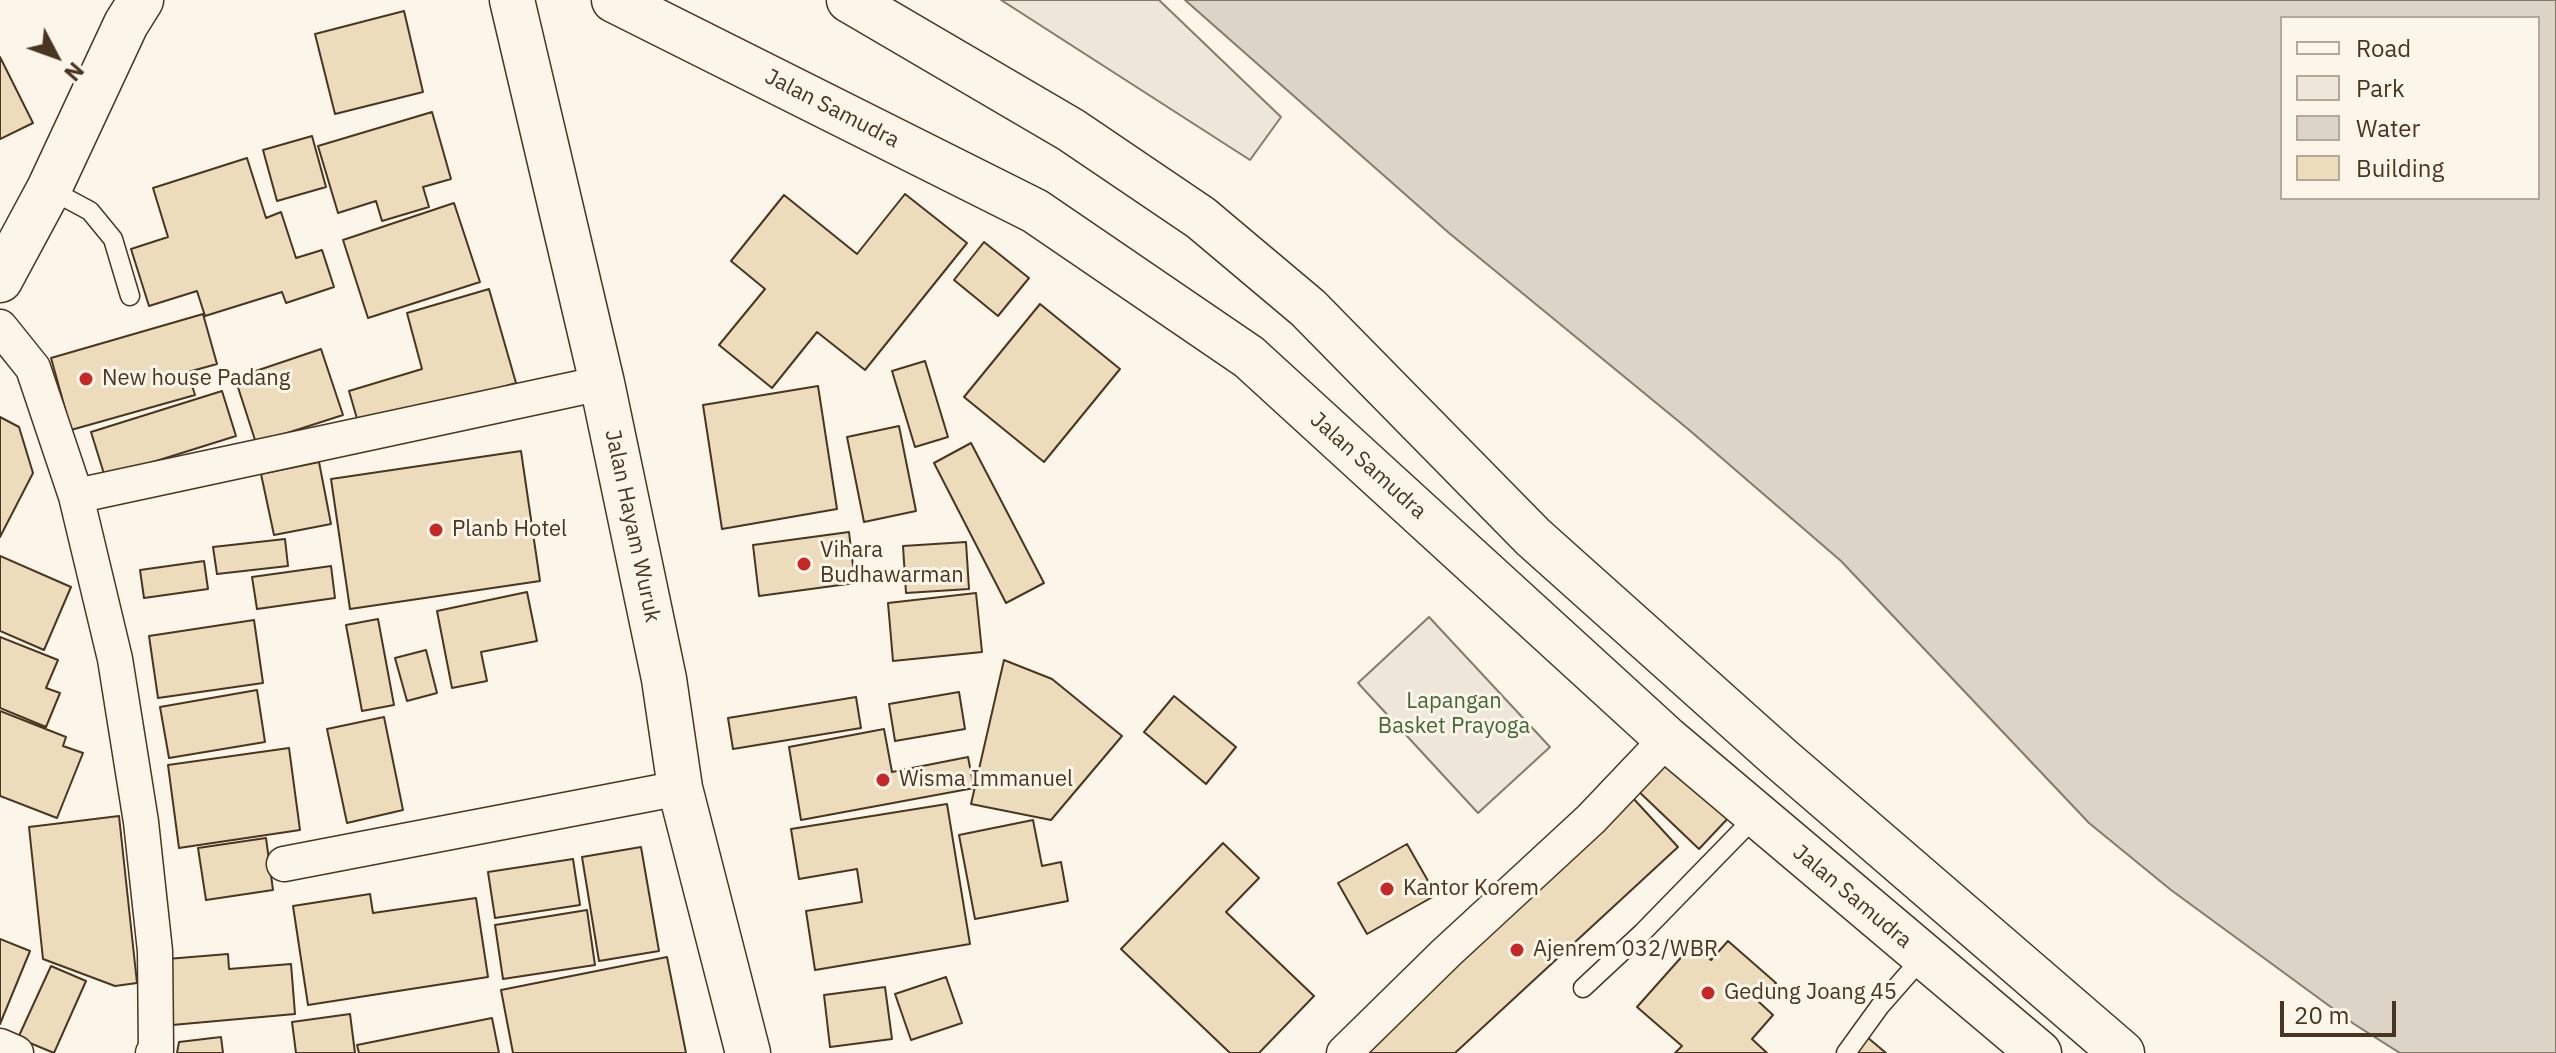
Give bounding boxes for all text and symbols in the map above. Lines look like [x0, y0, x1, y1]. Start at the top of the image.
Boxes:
north arrow [16, 16, 96, 96]
legend [2280, 16, 2540, 200]
text: Road [2356, 32, 2411, 64]
text: N [58, 57, 91, 88]
street label: Jalan Samudra [760, 64, 904, 154]
text: Park [2356, 72, 2405, 104]
text: Water [2356, 112, 2420, 144]
text: Building [2356, 152, 2444, 184]
place label: New house Padang [102, 366, 290, 392]
marker: New house Padang [77, 370, 95, 388]
street label: Jalan Samudra [1305, 407, 1431, 525]
street label: Jalan Hayam Wuruk [599, 427, 665, 625]
place label: Planb Hotel [452, 517, 567, 543]
marker: Planb Hotel [427, 521, 445, 539]
place label: Vihara Budhawarman [820, 538, 964, 590]
marker: Vihara Budhawarman [795, 555, 813, 573]
park label: Lapangan Basket Prayoga [1378, 689, 1530, 740]
place label: Wisma Immanuel [899, 767, 1073, 793]
marker: Wisma Immanuel [874, 771, 892, 789]
street label: Jalan Samudra [1787, 840, 1917, 954]
place label: Kantor Korem [1403, 876, 1539, 902]
marker: Kantor Korem [1378, 880, 1396, 898]
place label: Ajenrem 032/WBR [1533, 937, 1718, 963]
marker: Ajenrem 032/WBR [1508, 941, 1526, 959]
place label: Gedung Joang 45 [1724, 980, 1897, 1006]
marker: Gedung Joang 45 [1699, 984, 1717, 1002]
scale bar [2284, 985, 2400, 1035]
text: 20 m [2294, 999, 2349, 1031]

